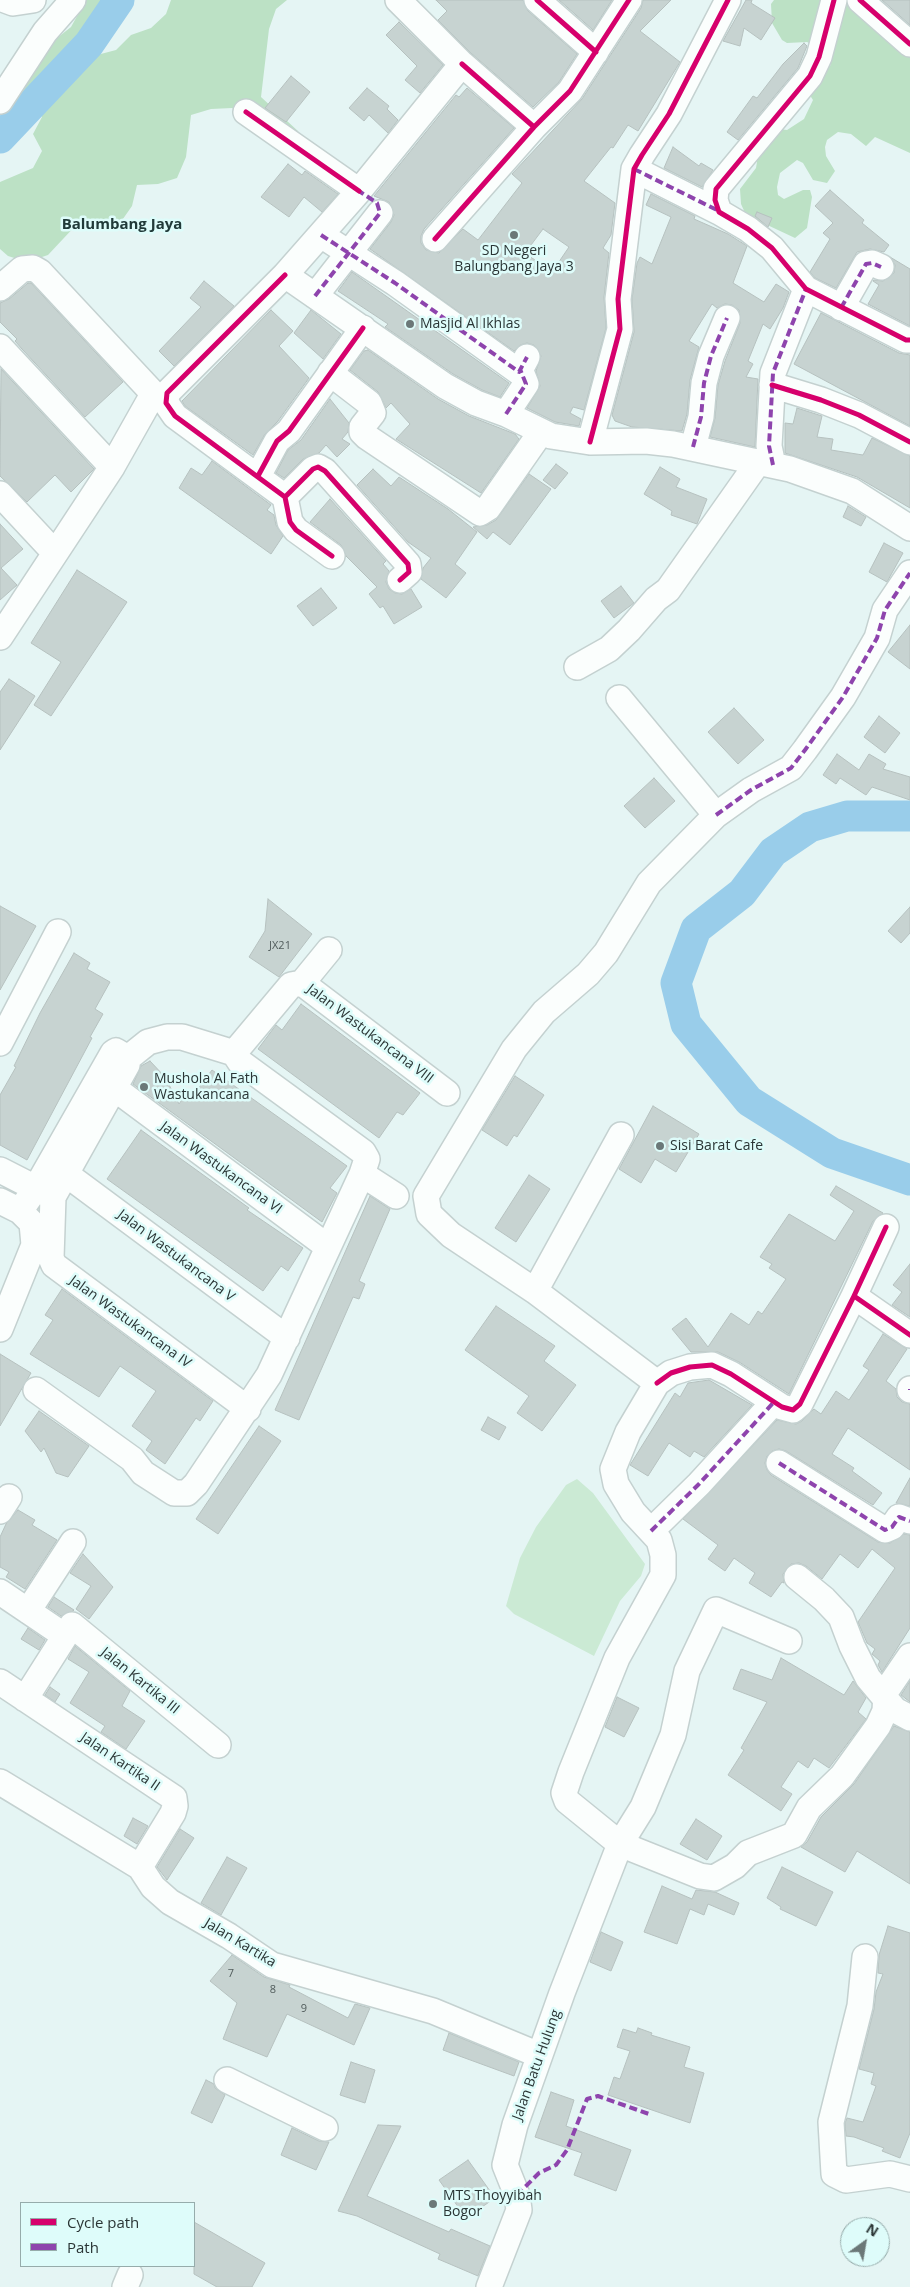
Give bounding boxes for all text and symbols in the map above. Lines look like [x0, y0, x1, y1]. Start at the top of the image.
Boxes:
district label: Balumbang Jaya [62, 216, 182, 234]
marker: SD Negeri Balungbang Jaya 3 [508, 229, 520, 241]
place label: SD Negeri Balungbang Jaya 3 [454, 243, 574, 276]
place label: Masjid Al Ikhlas [420, 316, 520, 332]
marker: Masjid Al Ikhlas [404, 318, 416, 330]
house number: JX21 [269, 939, 291, 953]
street label: Jalan Wastukancana VIII [303, 981, 437, 1087]
place label: Mushola Al Fath Wastukancana [154, 1071, 258, 1104]
marker: Mushola Al Fath Wastukancana [138, 1081, 150, 1093]
street label: Jalan Wastukancana VI [157, 1118, 285, 1218]
place label: Sisi Barat Cafe [670, 1138, 763, 1154]
marker: Sisi Barat Cafe [654, 1140, 666, 1152]
street label: Jalan Wastukancana V [114, 1206, 238, 1306]
street label: Jalan Wastukancana IV [66, 1272, 194, 1372]
street label: Jalan Kartika III [97, 1644, 183, 1718]
street label: Jalan Kartika II [77, 1729, 163, 1795]
street label: Jalan Kartika [201, 1915, 279, 1971]
house number: 7 [228, 1967, 234, 1981]
house number: 8 [270, 1983, 276, 1997]
house number: 9 [301, 2002, 307, 2016]
street label: Jalan Batu Hulung [509, 2007, 565, 2123]
place label: MTS Thoyyibah Bogor [443, 2188, 542, 2220]
marker: MTS Thoyyibah Bogor [427, 2198, 439, 2210]
legend [20, 2202, 195, 2267]
text: Cycle path [67, 2212, 139, 2232]
north arrow [840, 2217, 890, 2267]
text: N [863, 2219, 883, 2241]
text: Path [67, 2237, 99, 2257]

